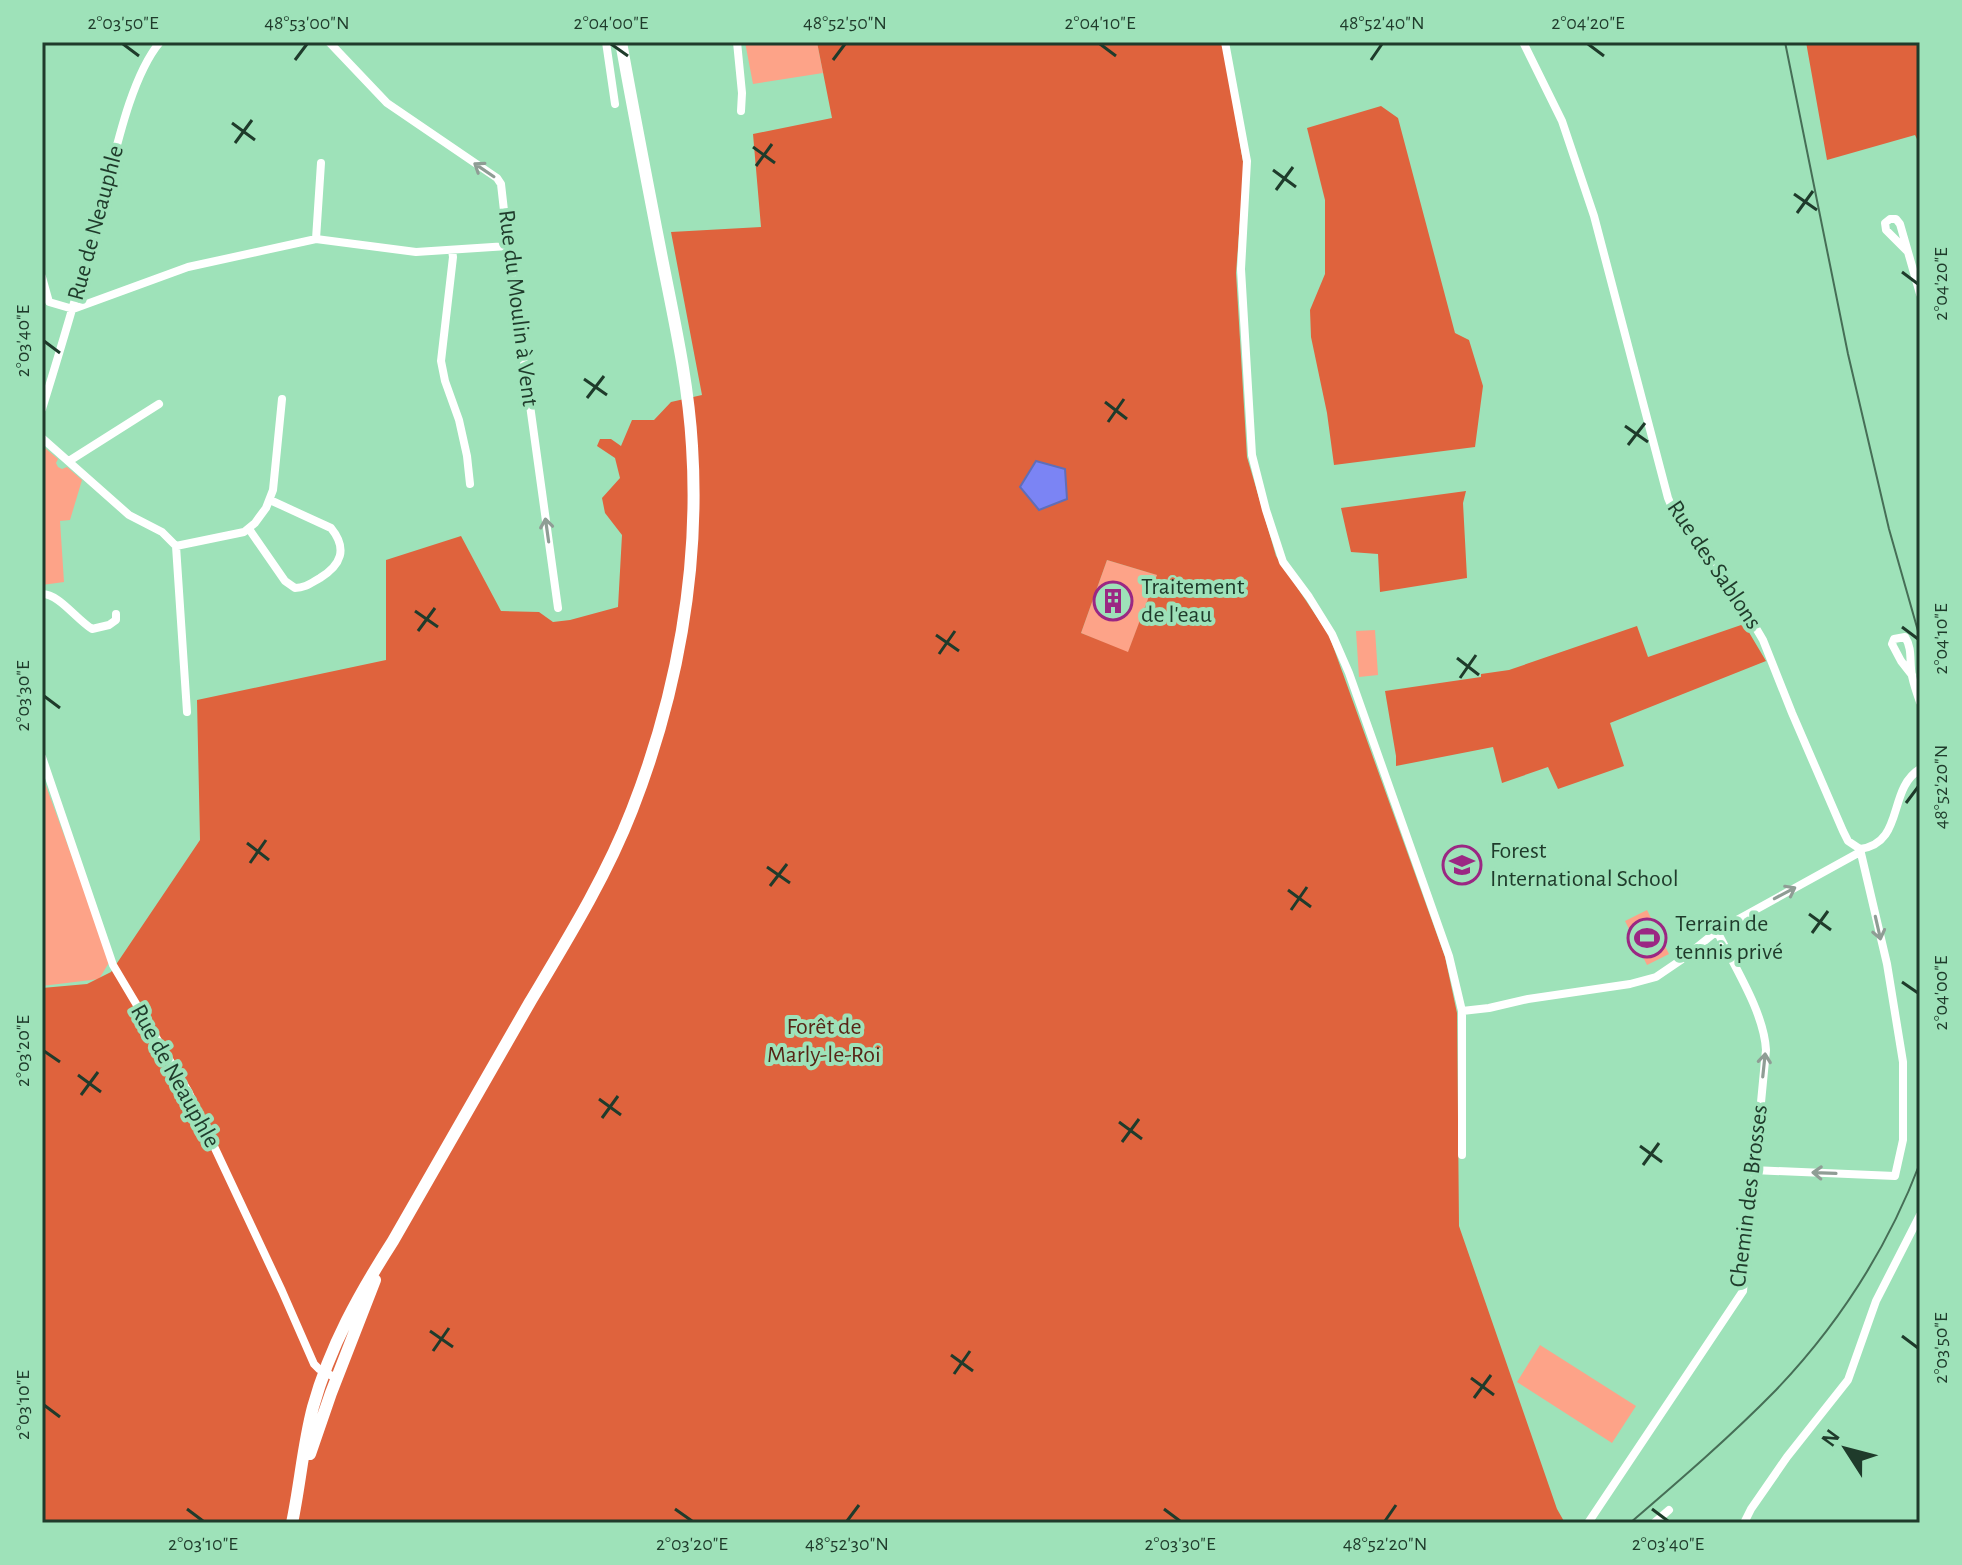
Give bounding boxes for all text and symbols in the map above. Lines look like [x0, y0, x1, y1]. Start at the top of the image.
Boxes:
text: 2°03'50"E [87, 13, 159, 33]
text: 48°53'00"N [264, 13, 350, 33]
text: 2°04'00"E [574, 13, 649, 33]
text: 48°52'50"N [803, 13, 887, 33]
text: 2°04'10"E [1064, 13, 1136, 33]
text: 48°52'40"N [1339, 13, 1425, 33]
text: 2°04'20"E [1551, 13, 1625, 33]
street label: Rue de Neauphle [64, 143, 128, 303]
one-way arrow [474, 162, 496, 178]
street label: Rue du Moulin à Vent [494, 208, 542, 408]
text: 2°04'20"E [1931, 247, 1951, 321]
text: 2°03'40"E [13, 304, 33, 377]
street label: Rue des Sablons [1662, 496, 1766, 634]
one-way arrow [539, 518, 554, 543]
place label: Traitement de l'eau [1141, 575, 1245, 627]
building icon: Traitement de l'eau [1092, 580, 1134, 622]
text: 2°04'10"E [1931, 603, 1951, 675]
text: 2°03'30"E [13, 660, 33, 732]
text: 48°52'20"N [1931, 745, 1951, 829]
place label: Forest International School [1490, 839, 1679, 891]
school or university icon: Forest International School [1441, 844, 1483, 886]
one-way arrow [1773, 885, 1796, 901]
place label: Terrain de tennis privé [1675, 912, 1783, 964]
one-way arrow [1872, 915, 1887, 941]
sports icon: Terrain de tennis privé [1626, 917, 1668, 959]
text: 2°04'00"E [1931, 955, 1951, 1030]
street label: Rue de Neauphle [126, 1000, 224, 1152]
text: 2°03'20"E [13, 1015, 33, 1087]
park label: Forêt de Marly-le-Roi [767, 1015, 881, 1067]
one-way arrow [1757, 1052, 1772, 1079]
street label: Chemin des Brosses [1726, 1103, 1772, 1289]
one-way arrow [1811, 1165, 1838, 1180]
text: 2°03'50"E [1931, 1312, 1951, 1384]
text: 2°03'10"E [13, 1370, 33, 1440]
north arrow [1806, 1409, 1886, 1489]
text: N [1817, 1425, 1844, 1450]
text: 2°03'10"E [168, 1534, 238, 1554]
text: 2°03'20"E [656, 1534, 728, 1554]
text: 48°52'30"N [805, 1534, 889, 1554]
text: 2°03'30"E [1144, 1534, 1216, 1554]
text: 48°52'20"N [1343, 1534, 1427, 1554]
text: 2°03'40"E [1632, 1534, 1705, 1554]

